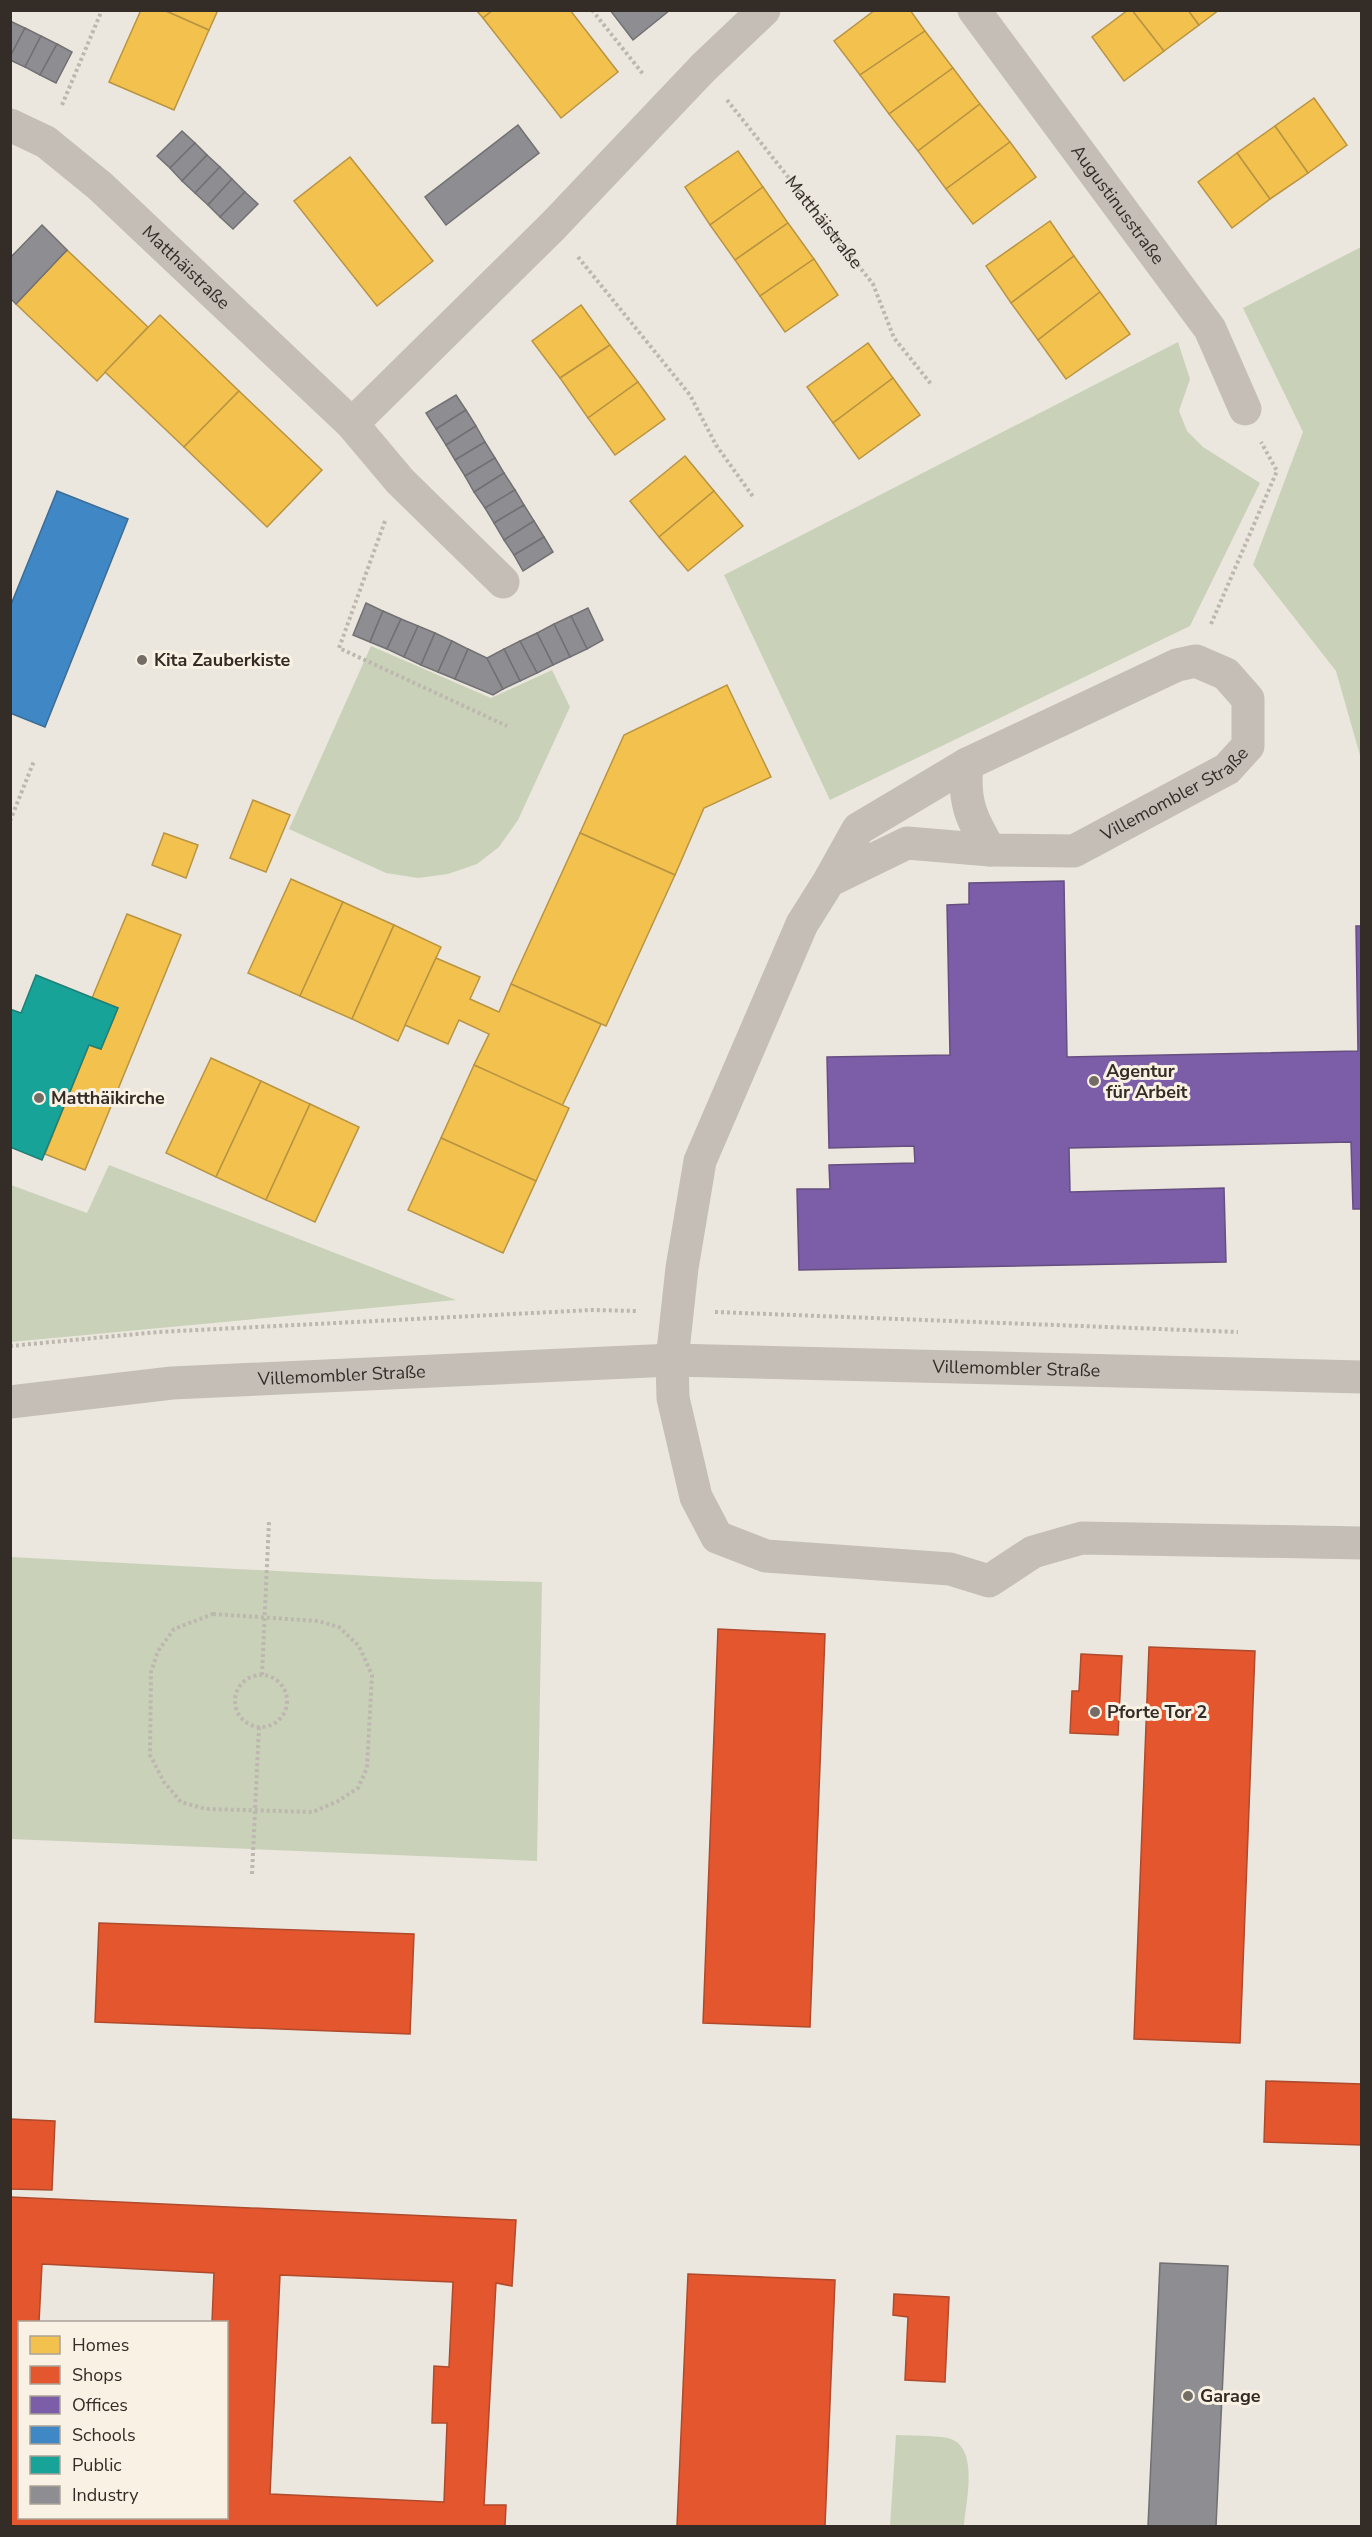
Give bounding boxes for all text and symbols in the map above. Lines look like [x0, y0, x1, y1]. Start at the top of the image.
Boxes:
street label: Augustinusstraße [1066, 140, 1170, 269]
street label: Matthäistraße [780, 171, 868, 274]
street label: Matthäistraße [137, 220, 235, 315]
place label: Kita Zauberkiste [154, 648, 291, 672]
marker: Kita Zauberkiste [135, 653, 149, 667]
street label: Villemombler Straße [1096, 741, 1254, 847]
place label: Agentur für Arbeit [1106, 1059, 1187, 1104]
marker: Agentur für Arbeit [1087, 1074, 1101, 1088]
place label: Matthäikirche [51, 1086, 165, 1110]
marker: Matthäikirche [32, 1091, 46, 1105]
street label: Villemombler Straße [931, 1354, 1101, 1383]
street label: Villemombler Straße [256, 1359, 426, 1391]
place label: Pforte Tor 2 [1107, 1700, 1207, 1724]
marker: Pforte Tor 2 [1088, 1705, 1102, 1719]
legend [18, 2321, 228, 2519]
text: Homes [72, 2333, 129, 2357]
text: Shops [72, 2363, 122, 2387]
place label: Garage [1200, 2384, 1261, 2408]
marker: Garage [1181, 2389, 1195, 2403]
text: Offices [72, 2393, 128, 2417]
text: Schools [72, 2423, 136, 2447]
text: Public [72, 2453, 122, 2477]
text: Industry [72, 2483, 139, 2507]

